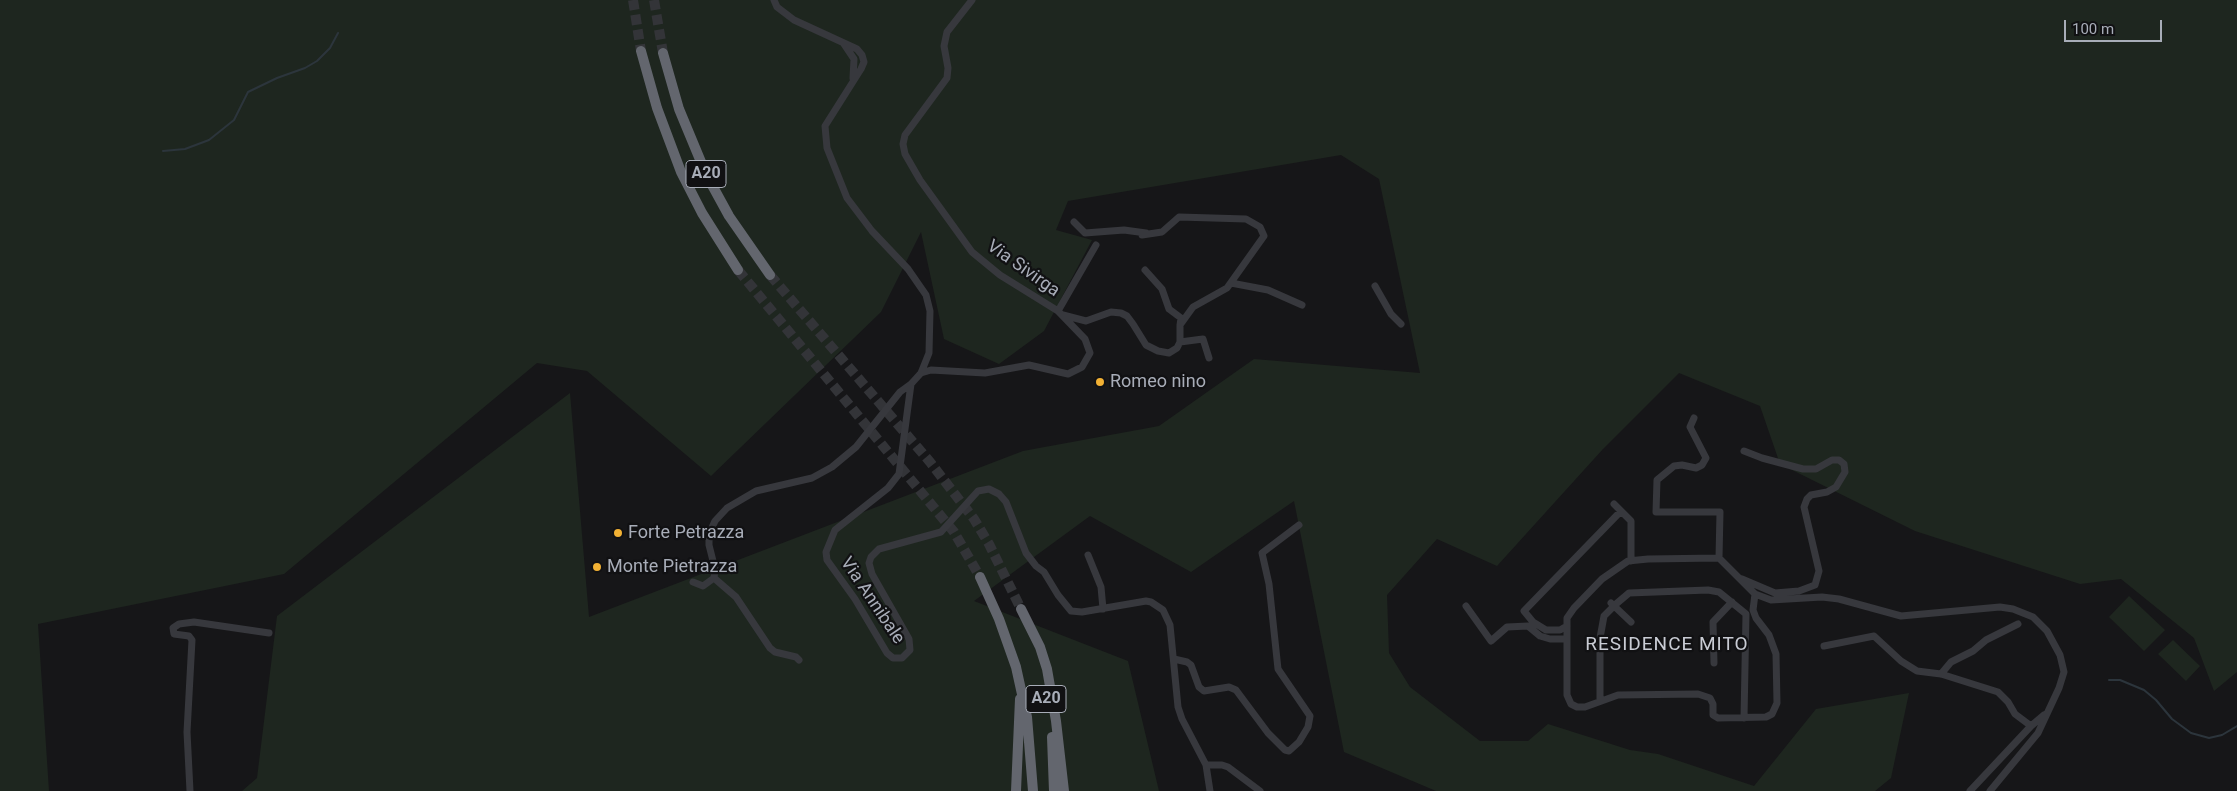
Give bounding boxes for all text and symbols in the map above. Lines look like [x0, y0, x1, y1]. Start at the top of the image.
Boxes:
scale bar [2067, 10, 2164, 42]
text: 100 m [2072, 20, 2114, 38]
road number: A20 [686, 160, 726, 188]
street label: Via Sivirga [982, 236, 1064, 302]
place label: Romeo nino [1110, 371, 1206, 393]
marker: Romeo nino [1094, 376, 1106, 388]
place label: Forte Petrazza [628, 522, 744, 544]
marker: Forte Petrazza [612, 527, 624, 539]
street label: Via Annibale [835, 554, 909, 648]
place label: Monte Pietrazza [607, 556, 737, 578]
marker: Monte Pietrazza [591, 561, 603, 573]
district label: RESIDENCE MITO [1584, 634, 1750, 656]
road number: A20 [1026, 686, 1066, 712]

